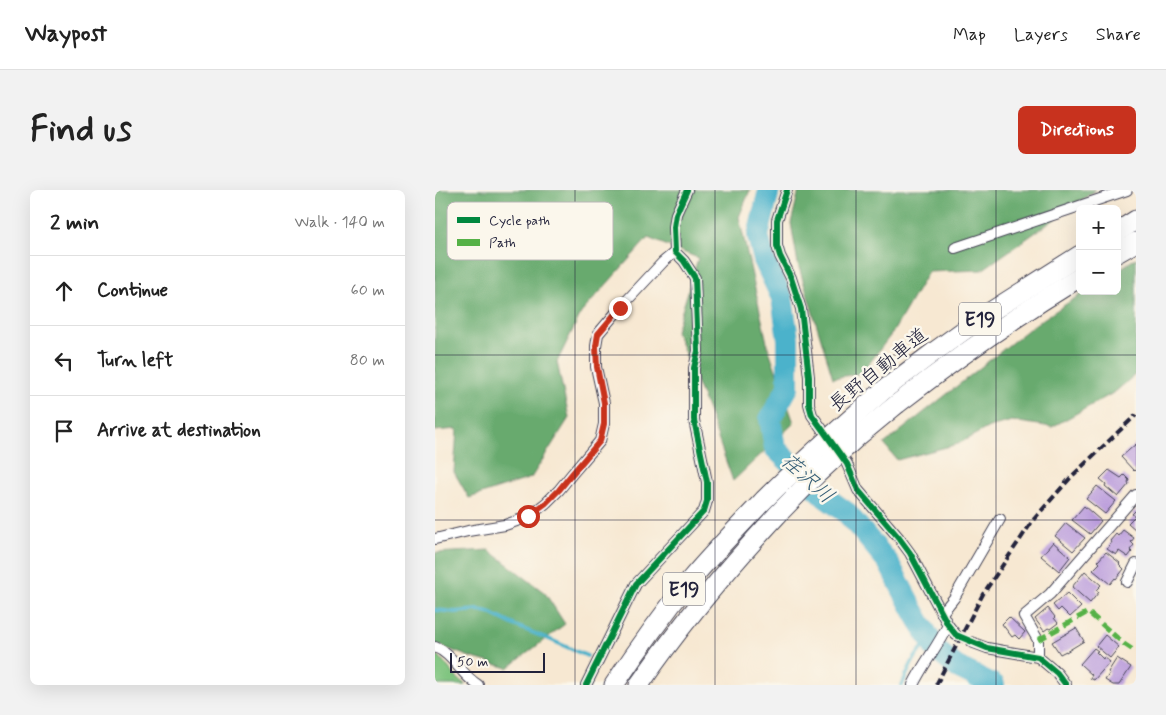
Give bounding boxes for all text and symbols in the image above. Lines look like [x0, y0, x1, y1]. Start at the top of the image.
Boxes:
text: Waypost [25, 19, 107, 50]
text: Map [953, 23, 986, 47]
text: Layers [1014, 23, 1068, 47]
text: Share [1096, 23, 1141, 47]
button: Directions [1018, 106, 1136, 154]
text: Find us [30, 107, 132, 153]
legend [447, 202, 613, 260]
map controls [1076, 205, 1121, 295]
button: + [1076, 205, 1121, 250]
text: 2 min [50, 209, 99, 237]
text: Walk · 140 m [295, 212, 385, 233]
text: Cycle path [489, 212, 550, 230]
text: Path [489, 234, 516, 252]
button: − [1076, 250, 1121, 295]
icon: ahead [50, 277, 78, 305]
text: Continue [97, 278, 168, 303]
text: 60 m [351, 280, 385, 301]
route end [609, 297, 632, 320]
road number: E19 [959, 302, 1001, 336]
street label: 長野自動車道 [824, 322, 934, 418]
icon: left [50, 347, 78, 375]
text: Turn left [97, 348, 173, 373]
text: 80 m [350, 350, 385, 371]
icon: arrive [50, 417, 78, 445]
text: Arrive at destination [97, 418, 261, 443]
water label: 荏沢川 [775, 447, 840, 510]
route start [517, 505, 540, 528]
road number: E19 [663, 572, 705, 606]
scale bar [450, 650, 545, 673]
text: 50 m [457, 653, 488, 671]

